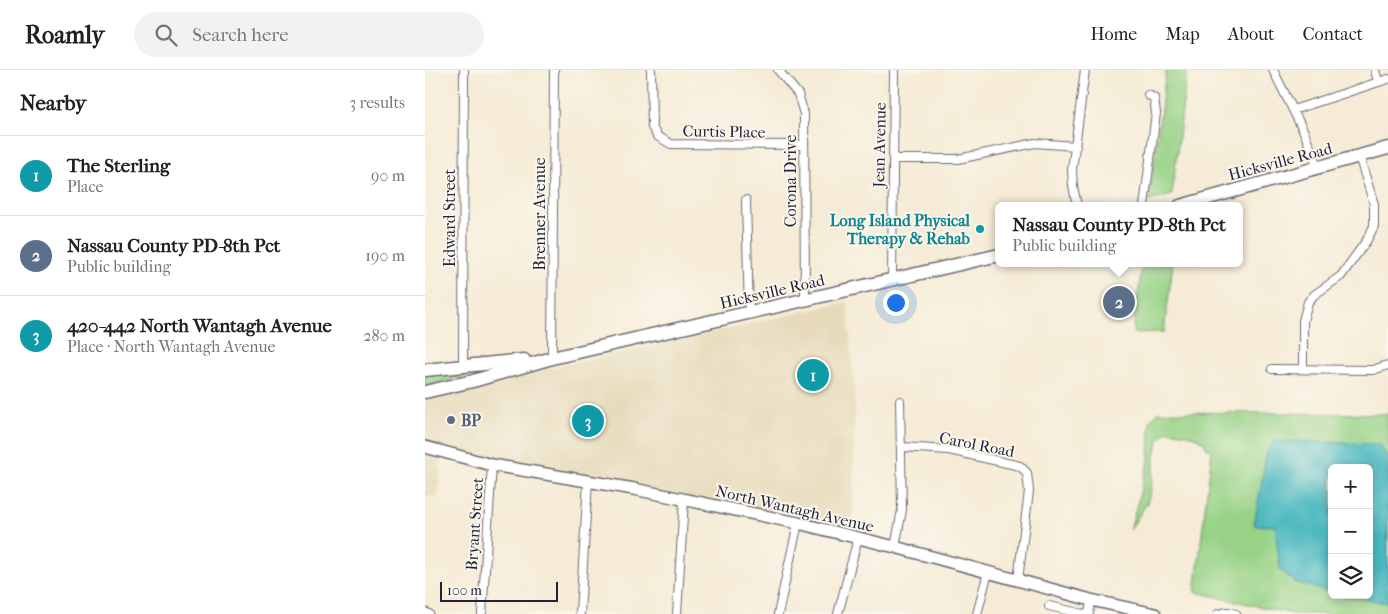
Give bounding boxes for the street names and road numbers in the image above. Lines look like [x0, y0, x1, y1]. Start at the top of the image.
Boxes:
street label: Jean Avenue [869, 102, 890, 190]
street label: Curtis Place [682, 121, 766, 142]
street label: Corona Drive [781, 135, 800, 227]
street label: Hicksville Road [1226, 138, 1334, 184]
street label: Brenner Avenue [530, 157, 549, 271]
street label: Edward Street [440, 168, 459, 267]
street label: Hicksville Road [718, 270, 827, 313]
street label: Carol Road [938, 428, 1016, 461]
street label: Bryant Street [462, 476, 487, 571]
street label: North Wantagh Avenue [714, 481, 876, 536]

